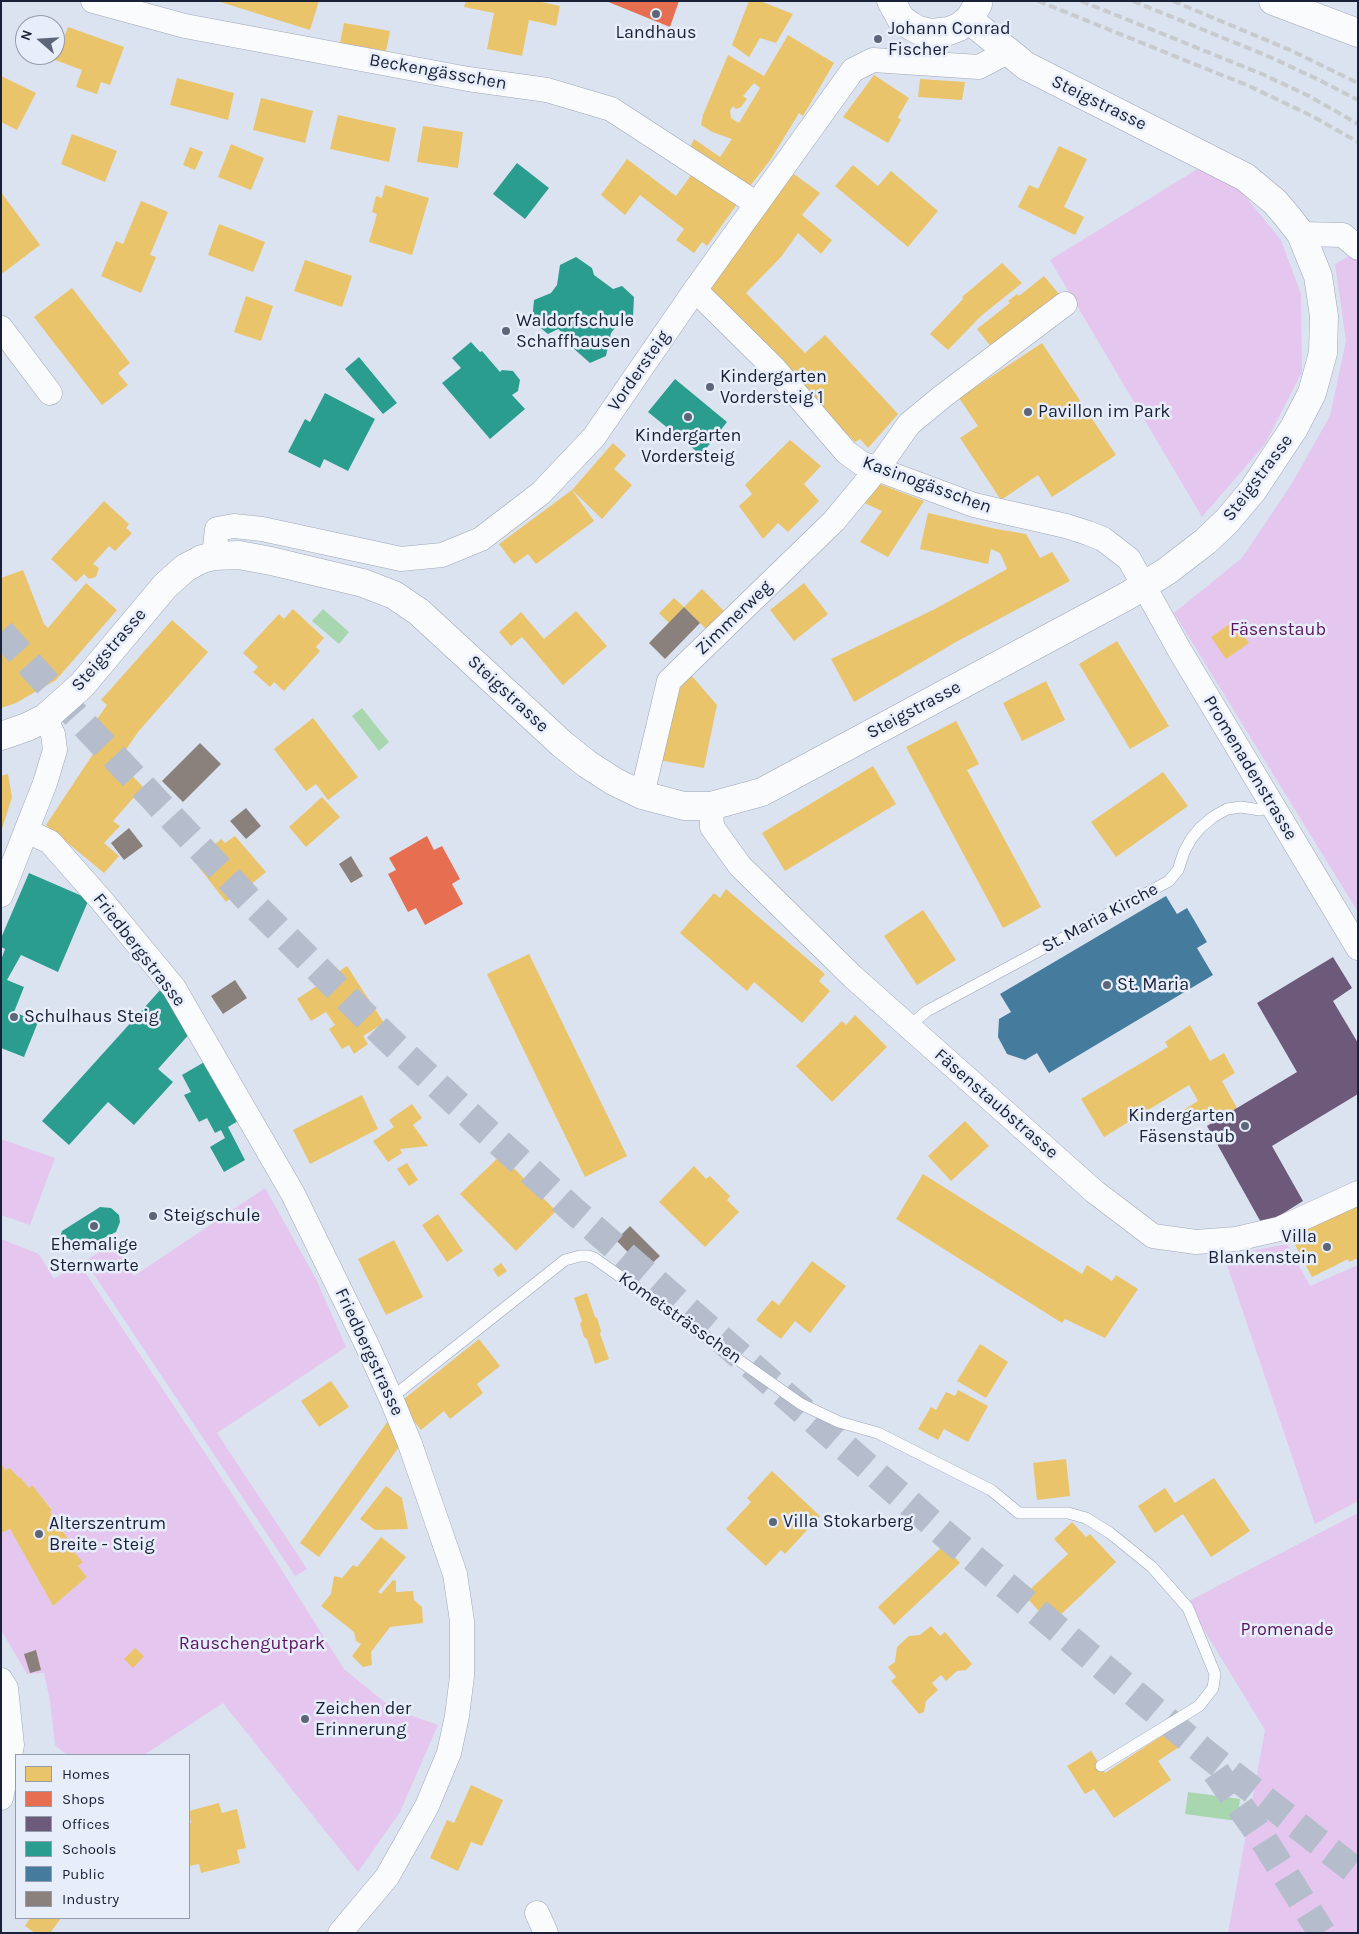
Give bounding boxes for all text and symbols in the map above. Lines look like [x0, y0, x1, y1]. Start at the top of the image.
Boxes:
marker: Landhaus [650, 8, 662, 20]
north arrow [15, 15, 65, 65]
place label: Johann Conrad Fischer [888, 18, 1011, 60]
place label: Landhaus [616, 22, 696, 44]
text: N [17, 28, 36, 43]
marker: Johann Conrad Fischer [872, 33, 884, 45]
street label: Beckengässchen [368, 49, 508, 95]
street label: Steigstrasse [1048, 71, 1150, 135]
place label: Waldorfschule Schaffhausen [516, 310, 634, 352]
marker: Waldorfschule Schaffhausen [500, 325, 512, 337]
street label: Vordersteig [603, 327, 675, 415]
place label: Kindergarten Vordersteig 1 [720, 366, 827, 408]
marker: Kindergarten Vordersteig 1 [704, 381, 716, 393]
place label: Pavillon im Park [1038, 401, 1170, 423]
marker: Pavillon im Park [1022, 406, 1034, 418]
marker: Kindergarten Vordersteig [682, 411, 694, 423]
place label: Kindergarten Vordersteig [635, 425, 741, 468]
street label: Steigstrasse [1218, 430, 1298, 526]
street label: Kasinogässchen [860, 452, 994, 518]
street label: Zimmerweg [691, 576, 777, 660]
street label: Steigstrasse [67, 604, 151, 696]
park label: Fäsenstaub [1230, 619, 1326, 641]
street label: Steigstrasse [463, 651, 553, 737]
street label: Steigstrasse [863, 676, 965, 744]
street label: Promenadenstrasse [1198, 692, 1302, 844]
street label: St. Maria Kirche [1038, 878, 1162, 958]
street label: Friedbergstrasse [88, 889, 190, 1011]
place label: St. Maria [1117, 974, 1189, 996]
marker: St. Maria [1101, 979, 1113, 991]
place label: Schulhaus Steig [24, 1006, 159, 1028]
marker: Schulhaus Steig [8, 1011, 20, 1023]
street label: Fäsenstaubstrasse [930, 1044, 1062, 1164]
place label: Kindergarten Fäsenstaub [1128, 1105, 1235, 1148]
marker: Kindergarten Fäsenstaub [1239, 1120, 1251, 1132]
place label: Steigschule [163, 1205, 260, 1227]
marker: Steigschule [147, 1210, 159, 1222]
marker: Ehemalige Sternwarte [88, 1220, 100, 1232]
place label: Villa Blankenstein [1208, 1226, 1317, 1268]
place label: Ehemalige Sternwarte [49, 1234, 139, 1276]
marker: Villa Blankenstein [1321, 1241, 1333, 1253]
street label: Kometsträsschen [614, 1267, 746, 1369]
street label: Friedbergstrasse [330, 1285, 408, 1419]
place label: Villa Stokarberg [783, 1511, 913, 1533]
place label: Alterszentrum Breite - Steig [49, 1513, 166, 1556]
marker: Villa Stokarberg [767, 1516, 779, 1528]
marker: Alterszentrum Breite - Steig [33, 1528, 45, 1540]
park label: Promenade [1240, 1619, 1334, 1641]
park label: Rauschengutpark [179, 1633, 325, 1655]
place label: Zeichen der Erinnerung [315, 1698, 411, 1740]
marker: Zeichen der Erinnerung [299, 1713, 311, 1725]
legend [15, 1754, 190, 1919]
text: Homes [62, 1765, 110, 1783]
text: Shops [62, 1790, 105, 1808]
text: Offices [62, 1815, 110, 1833]
text: Schools [62, 1840, 116, 1858]
text: Public [62, 1865, 105, 1883]
text: Industry [62, 1890, 119, 1908]

